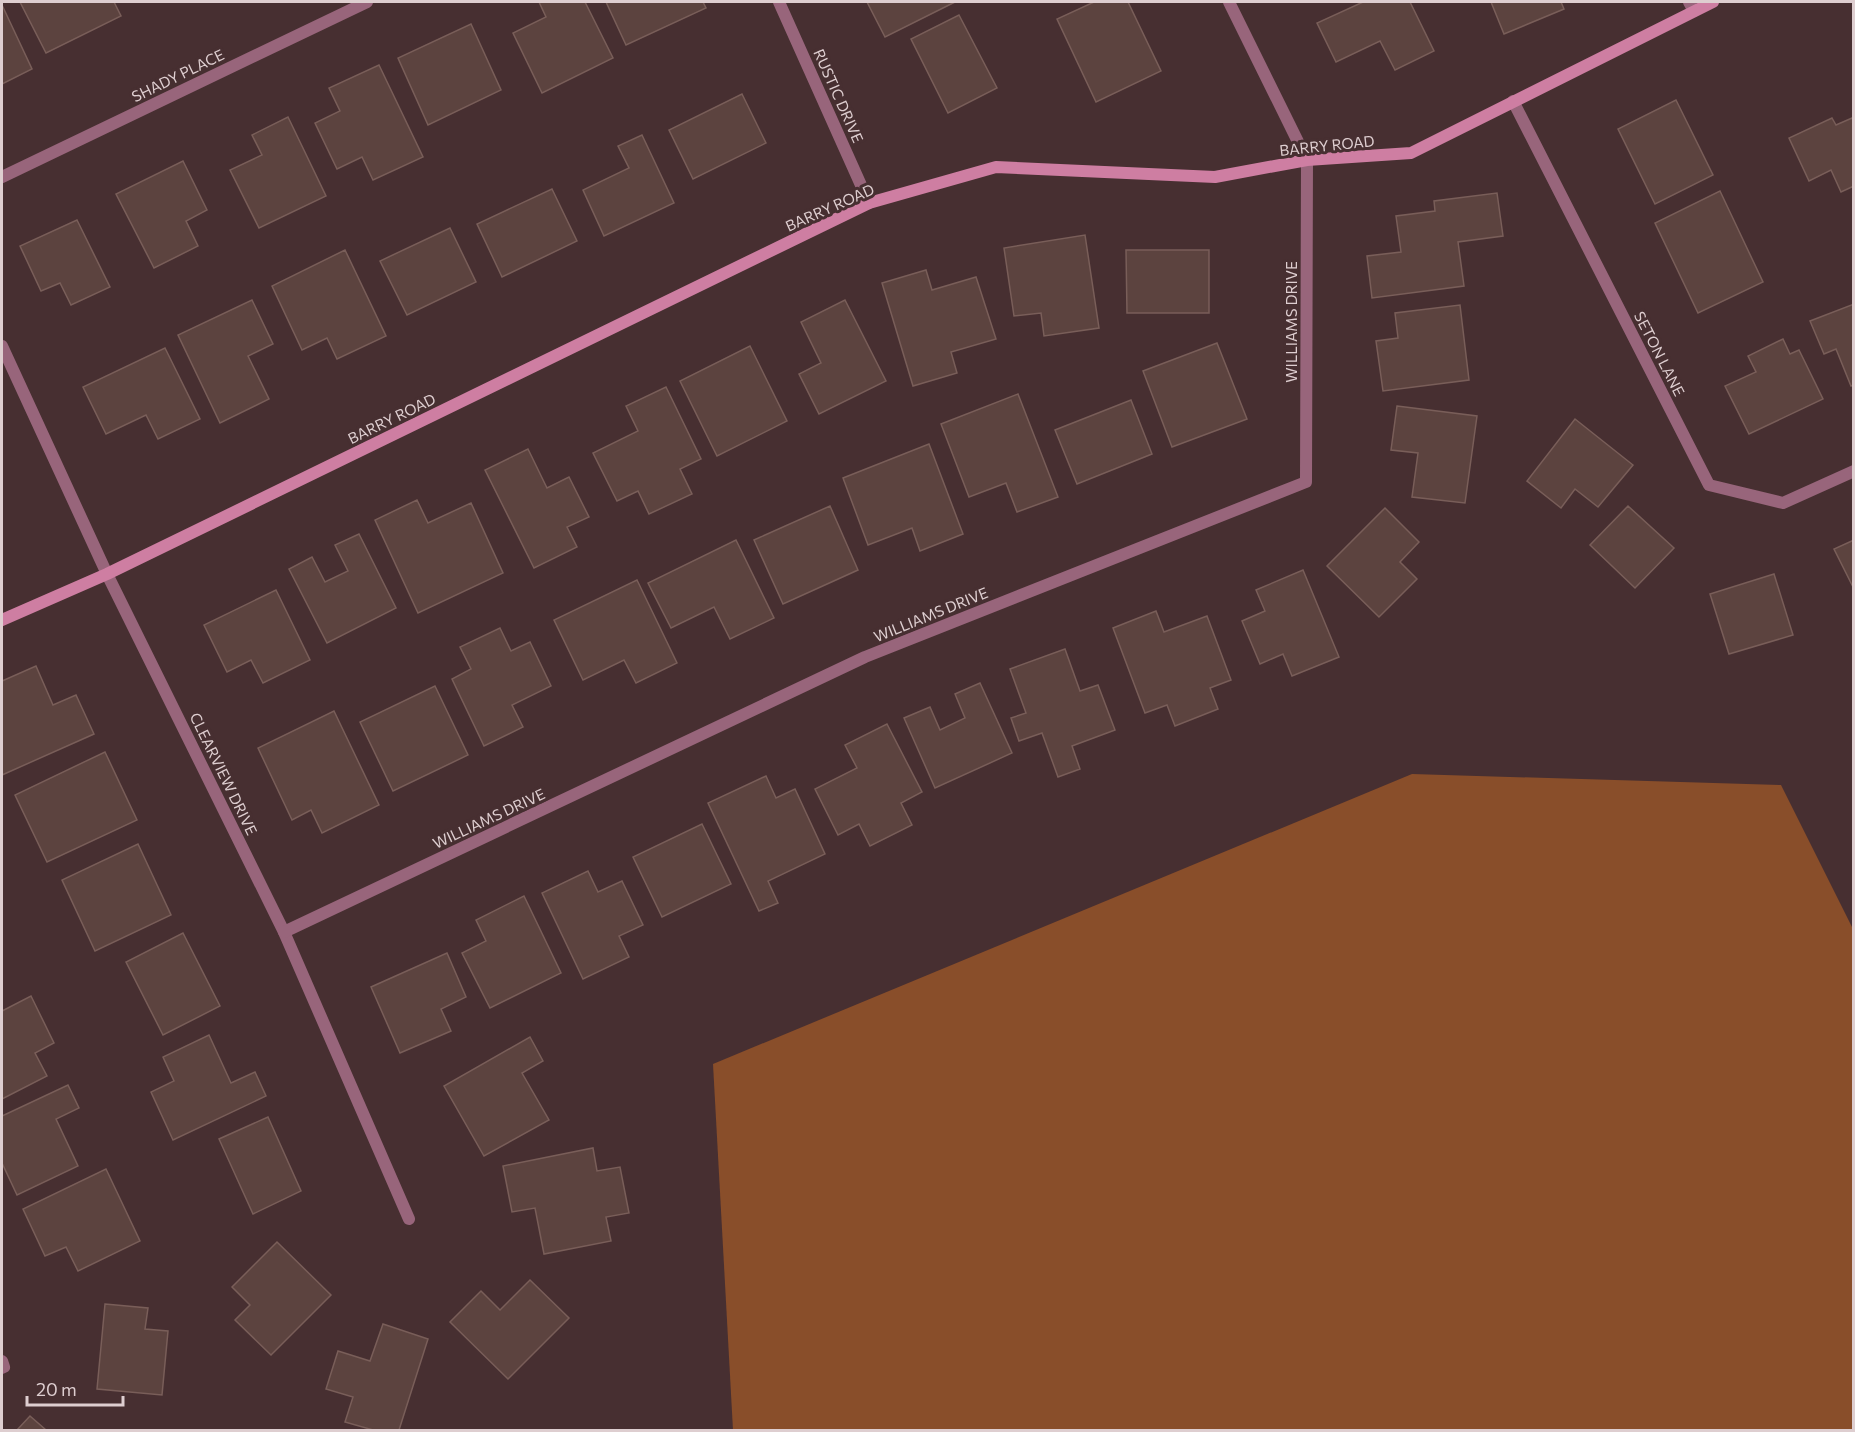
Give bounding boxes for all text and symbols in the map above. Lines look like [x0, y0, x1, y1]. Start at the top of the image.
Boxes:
street label: SHADY PLACE [128, 45, 227, 105]
street label: RUSTIC DRIVE [810, 46, 868, 145]
street label: BARRY ROAD [1279, 131, 1375, 159]
street label: BARRY ROAD [782, 179, 877, 235]
street label: WILLIAMS DRIVE [1282, 261, 1300, 383]
street label: SETON LANE [1631, 308, 1689, 399]
street label: BARRY ROAD [345, 389, 438, 447]
street label: WILLIAMS DRIVE [871, 583, 991, 645]
street label: CLEARVIEW DRIVE [186, 709, 261, 838]
street label: WILLIAMS DRIVE [430, 784, 548, 852]
scale bar [27, 1369, 123, 1407]
text: 20 m [36, 1378, 77, 1400]

